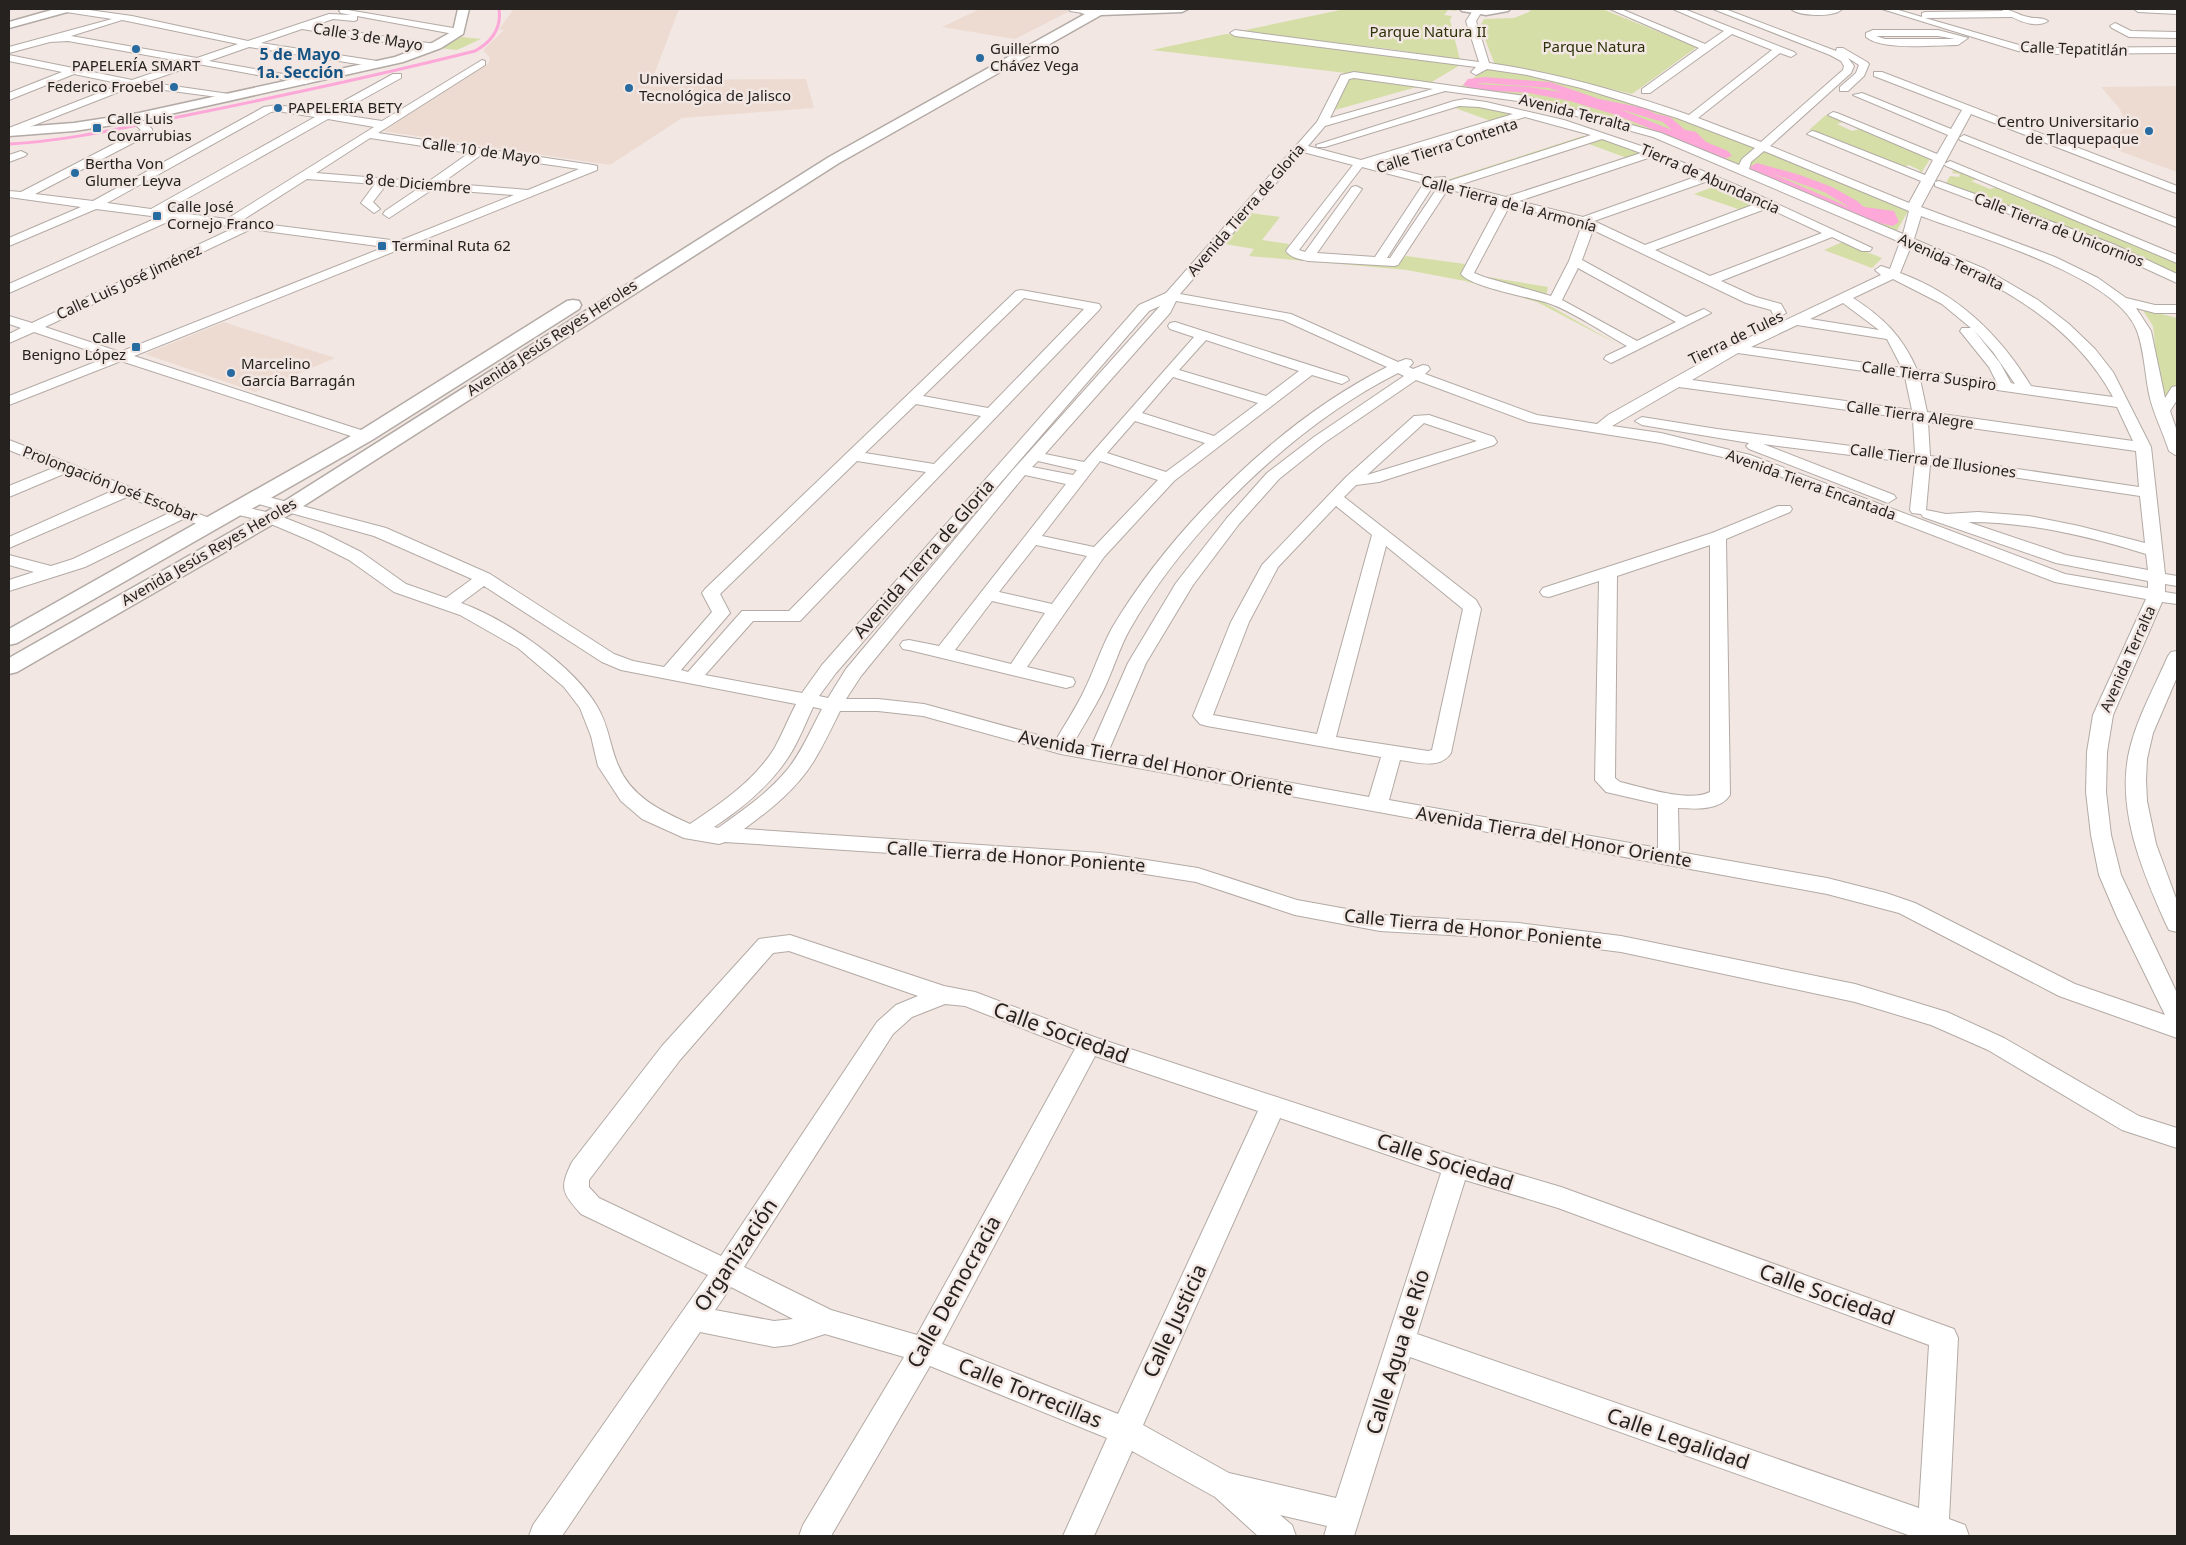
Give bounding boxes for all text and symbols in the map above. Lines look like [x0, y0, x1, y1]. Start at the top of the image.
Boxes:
street label: Calle 3 de Mayo [312, 17, 424, 55]
park label: Parque Natura II [1369, 21, 1487, 41]
park label: Parque Natura [1542, 36, 1646, 56]
street label: Calle Tepatitlán [2020, 36, 2128, 60]
place label: Guillermo Chávez Vega [990, 38, 1079, 75]
marker: PAPELERÍA SMART [130, 43, 142, 55]
district label: 5 de Mayo 1a. Sección [256, 43, 344, 83]
marker: Guillermo Chávez Vega [974, 52, 986, 64]
place label: PAPELERÍA SMART [72, 55, 201, 75]
place label: Universidad Tecnológica de Jalisco [639, 68, 791, 105]
place label: Federico Froebel [47, 76, 164, 96]
marker: Federico Froebel [168, 81, 180, 93]
marker: Universidad Tecnológica de Jalisco [623, 82, 635, 94]
street label: Avenida Terralta [1517, 88, 1633, 136]
place label: PAPELERIA BETY [288, 97, 403, 117]
marker: PAPELERIA BETY [272, 102, 284, 114]
place label: Calle Luis Covarrubias [107, 108, 192, 145]
place label: Centro Universitario de Tlaquepaque [1997, 111, 2139, 148]
street label: Calle Tierra Contenta [1373, 113, 1520, 177]
marker: Calle Luis Covarrubias [91, 122, 103, 134]
marker: Centro Universitario de Tlaquepaque [2143, 125, 2155, 137]
street label: Calle 10 de Mayo [421, 132, 542, 168]
street label: Tierra de Abundancia [1638, 138, 1783, 218]
street label: Avenida Tierra de Gloria [1182, 139, 1308, 280]
place label: Bertha Von Glumer Leyva [85, 153, 181, 190]
marker: Bertha Von Glumer Leyva [69, 167, 81, 179]
street label: 8 de Diciembre [364, 168, 472, 198]
street label: Calle Tierra de la Armonía [1419, 170, 1599, 236]
street label: Calle Tierra de Unicornios [1971, 187, 2147, 271]
place label: Calle José Cornejo Franco [167, 196, 274, 233]
marker: Calle José Cornejo Franco [151, 210, 163, 222]
street label: Avenida Terralta [1895, 228, 2007, 294]
place label: Terminal Ruta 62 [392, 235, 511, 255]
street label: Calle Luis José Jiménez [53, 239, 204, 324]
marker: Terminal Ruta 62 [376, 240, 388, 252]
street label: Avenida Jesús Reyes Heroles [462, 275, 640, 400]
street label: Tierra de Tules [1685, 306, 1786, 369]
place label: Calle Benigno López [22, 327, 126, 364]
marker: Calle Benigno López [130, 341, 142, 353]
place label: Marcelino García Barragán [241, 353, 355, 390]
street label: Calle Tierra Suspiro [1860, 356, 1998, 394]
marker: Marcelino García Barragán [225, 367, 237, 379]
street label: Calle Tierra Alegre [1845, 395, 1975, 433]
street label: Calle Tierra de Ilusiones [1849, 438, 2018, 482]
street label: Prolongación José Escobar [20, 440, 201, 526]
street label: Avenida Tierra Encantada [1724, 444, 1899, 524]
street label: Avenida Tierra de Gloria [848, 474, 999, 643]
street label: Avenida Jesús Reyes Heroles [117, 493, 300, 610]
street label: Avenida Terralta [2095, 602, 2159, 715]
street label: Avenida Tierra del Honor Oriente [1017, 724, 1296, 800]
street label: Avenida Tierra del Honor Oriente [1414, 800, 1694, 872]
street label: Calle Tierra de Honor Poniente [886, 835, 1146, 877]
street label: Calle Tierra de Honor Poniente [1343, 903, 1603, 953]
street label: Calle Sociedad [990, 995, 1133, 1070]
street label: Calle Sociedad [1373, 1126, 1517, 1196]
street label: Organización [687, 1192, 783, 1316]
street label: Calle Democracia [900, 1210, 1007, 1373]
street label: Calle Sociedad [1756, 1257, 1899, 1332]
street label: Calle Justicia [1136, 1259, 1213, 1382]
street label: Calle Agua de Río [1359, 1266, 1435, 1438]
street label: Calle Torrecillas [954, 1350, 1107, 1434]
street label: Calle Legalidad [1603, 1401, 1753, 1476]

